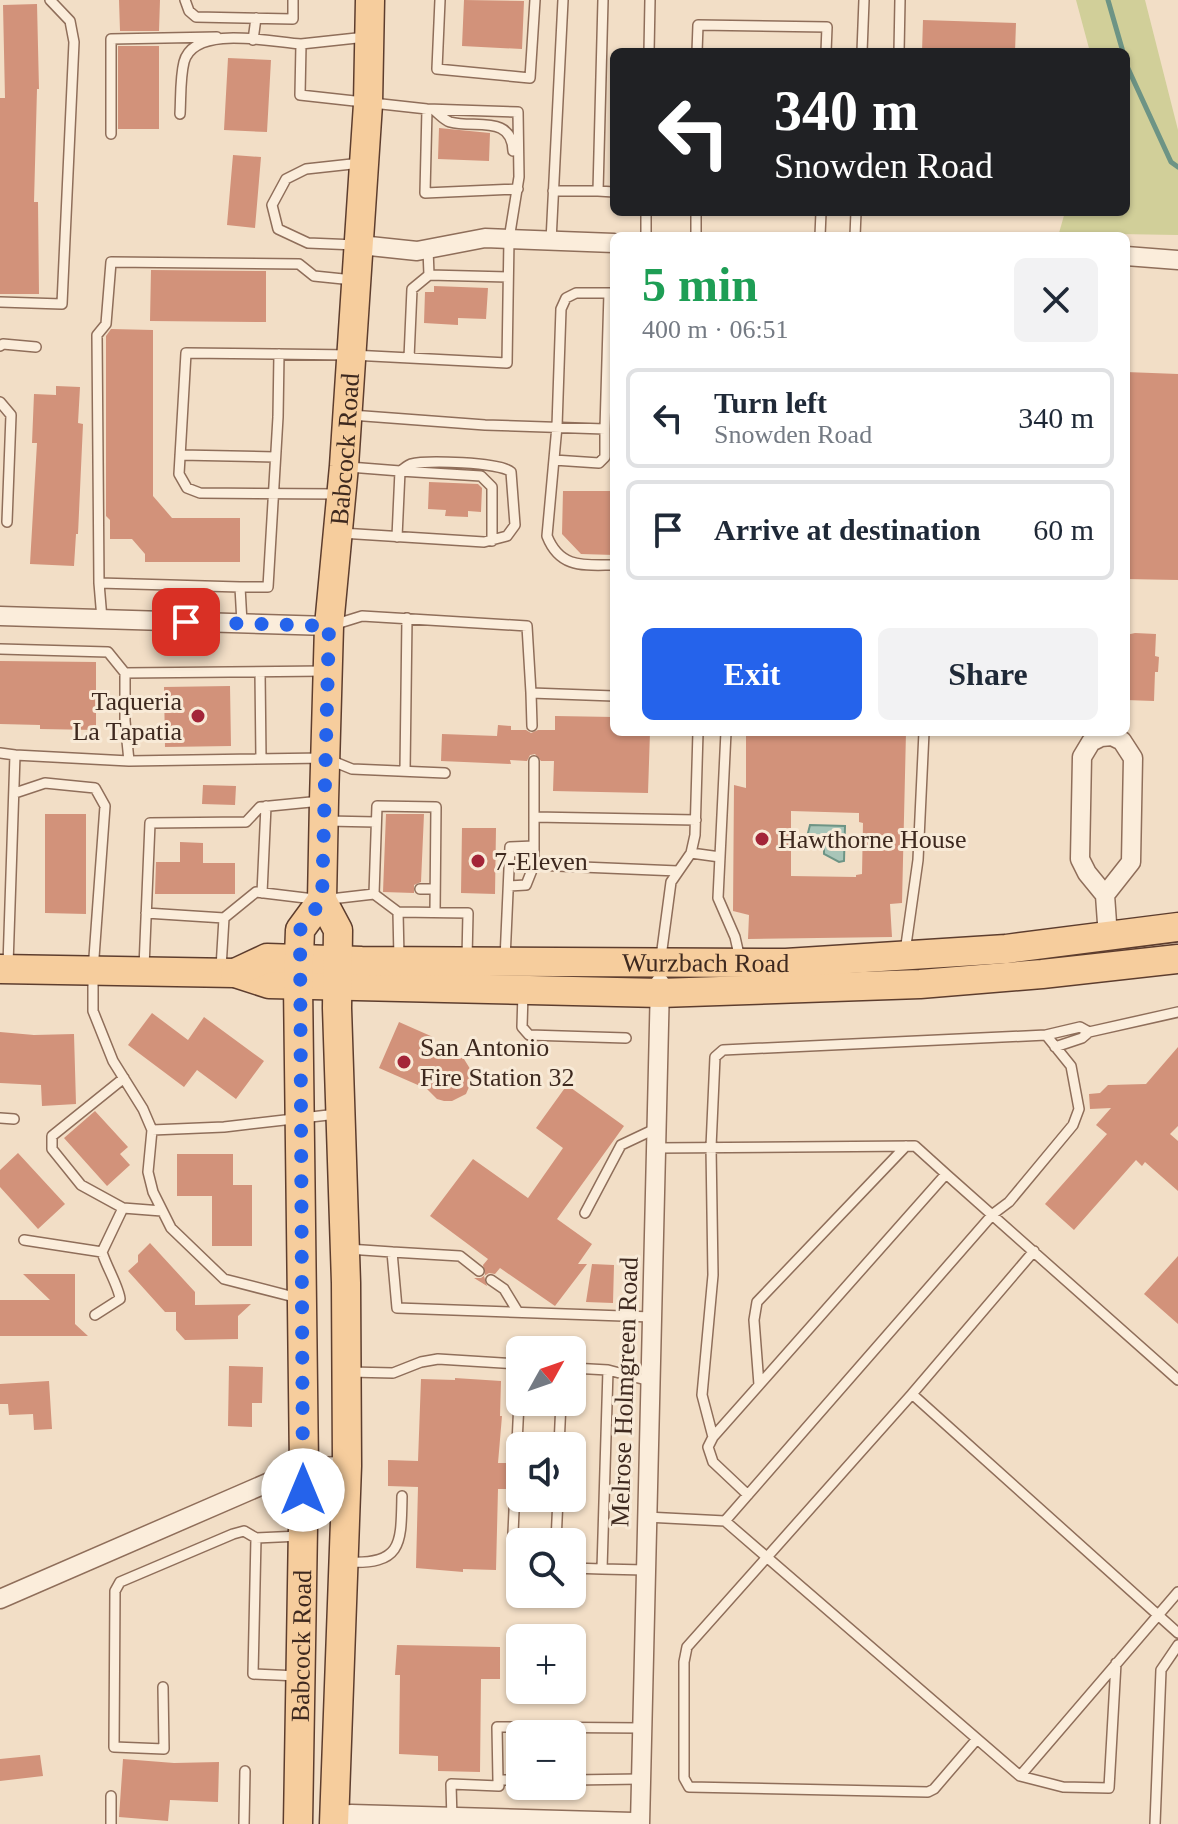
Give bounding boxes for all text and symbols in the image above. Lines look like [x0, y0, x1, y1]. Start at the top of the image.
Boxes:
icon: left [642, 80, 746, 184]
text: 340 m [774, 80, 919, 142]
text: Snowden Road [774, 146, 993, 186]
text: 5 min [642, 258, 758, 311]
button: close [1014, 258, 1098, 342]
text: 400 m · 06:51 [642, 315, 789, 344]
street label: Babcock Road [325, 372, 365, 527]
text: Turn left [714, 386, 827, 419]
icon: left [646, 396, 690, 440]
text: 340 m [1018, 401, 1094, 434]
text: Snowden Road [714, 420, 872, 449]
icon: arrive [646, 508, 690, 552]
text: Arrive at destination [714, 513, 981, 546]
text: 60 m [1033, 513, 1094, 546]
pin [152, 588, 220, 656]
icon: arrive [164, 600, 208, 644]
button: Exit [642, 628, 862, 720]
button: Share [878, 628, 1098, 720]
place label: Taqueria La Tapatia [72, 687, 182, 746]
marker: Taqueria La Tapatia [189, 707, 207, 725]
place label: Hawthorne House [778, 825, 966, 854]
marker: Hawthorne House [753, 830, 771, 848]
place label: 7-Eleven [494, 847, 588, 876]
marker: 7-Eleven [469, 852, 487, 870]
street label: Wurzbach Road [622, 948, 789, 978]
place label: San Antonio Fire Station 32 [420, 1033, 575, 1092]
marker: San Antonio Fire Station 32 [395, 1053, 413, 1071]
street label: Melrose Holmgreen Road [605, 1257, 644, 1527]
north arrow [506, 1336, 586, 1416]
map controls [506, 1336, 586, 1800]
button: sound [506, 1432, 586, 1512]
position arrow [261, 1448, 345, 1532]
button: search [506, 1528, 586, 1608]
street label: Babcock Road [286, 1570, 317, 1722]
button: + [506, 1624, 586, 1704]
button: − [506, 1720, 586, 1800]

